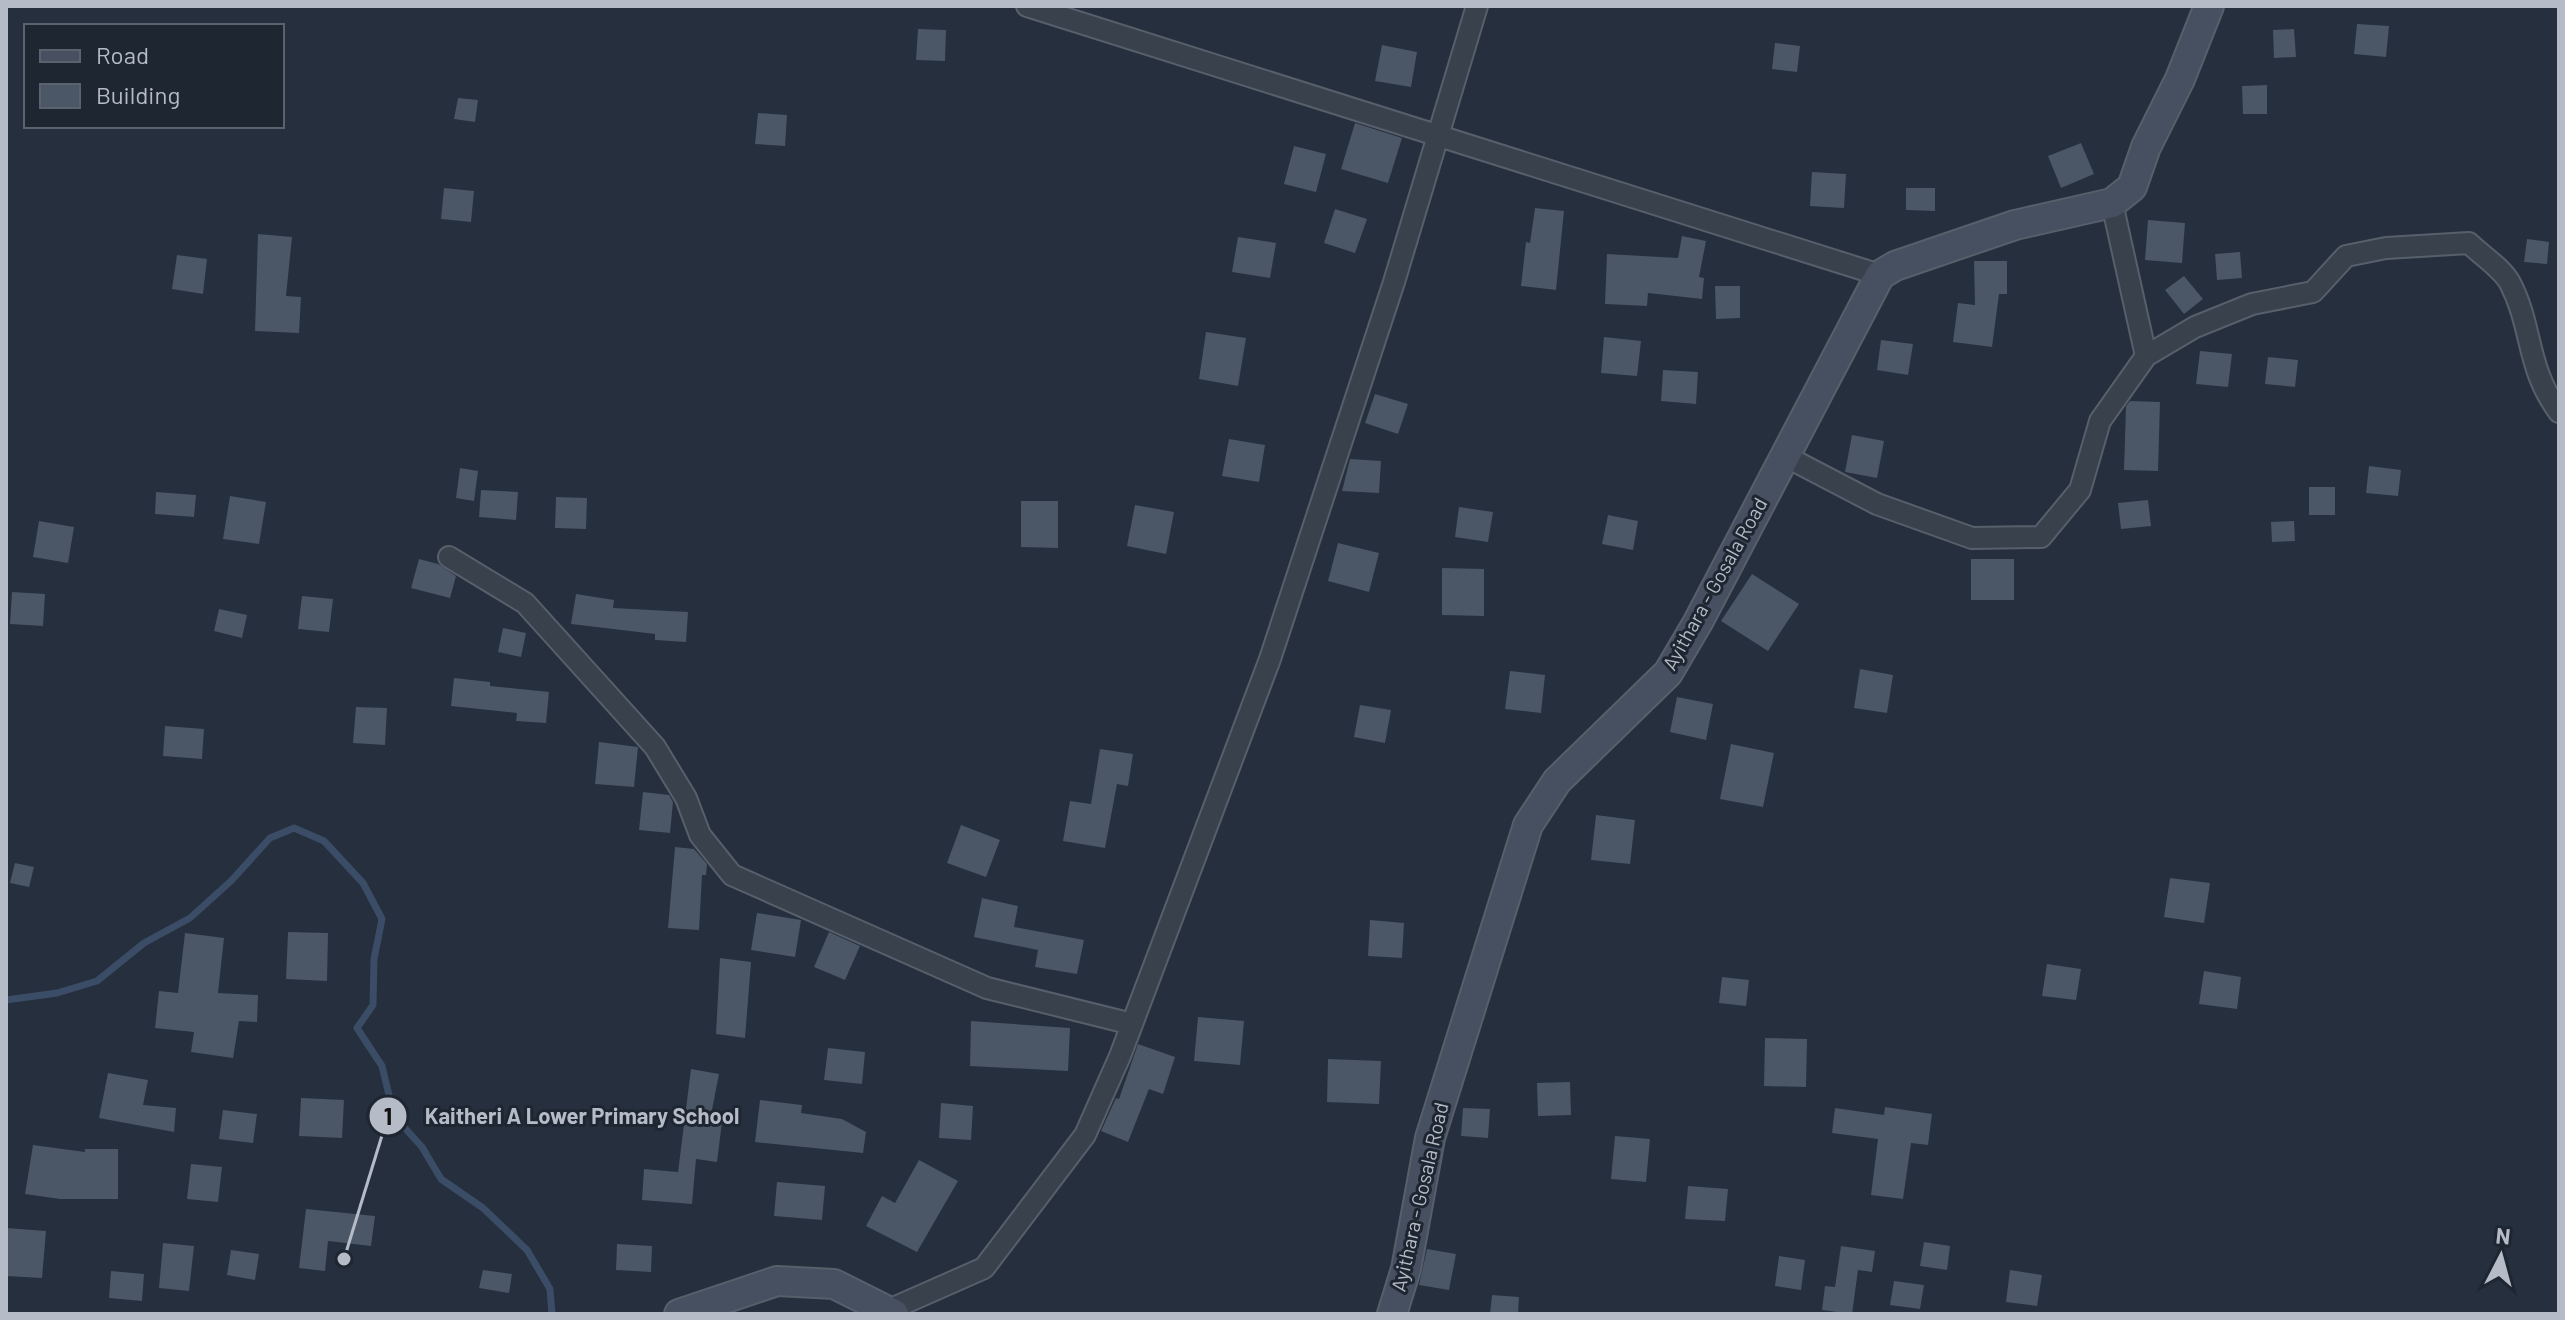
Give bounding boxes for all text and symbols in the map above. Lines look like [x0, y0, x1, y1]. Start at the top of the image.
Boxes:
legend [24, 24, 284, 128]
text: Road [96, 40, 149, 69]
text: Building [96, 80, 180, 109]
street label: Ayithara - Gosala Road [1657, 493, 1772, 674]
callout: Kaitheri A Lower Primary School [368, 1093, 755, 1139]
street label: Ayithara - Gosala Road [1386, 1100, 1452, 1294]
text: 1 [384, 1101, 392, 1130]
text: Kaitheri A Lower Primary School [425, 1102, 739, 1128]
north arrow [2461, 1216, 2541, 1296]
text: N [2495, 1221, 2512, 1249]

